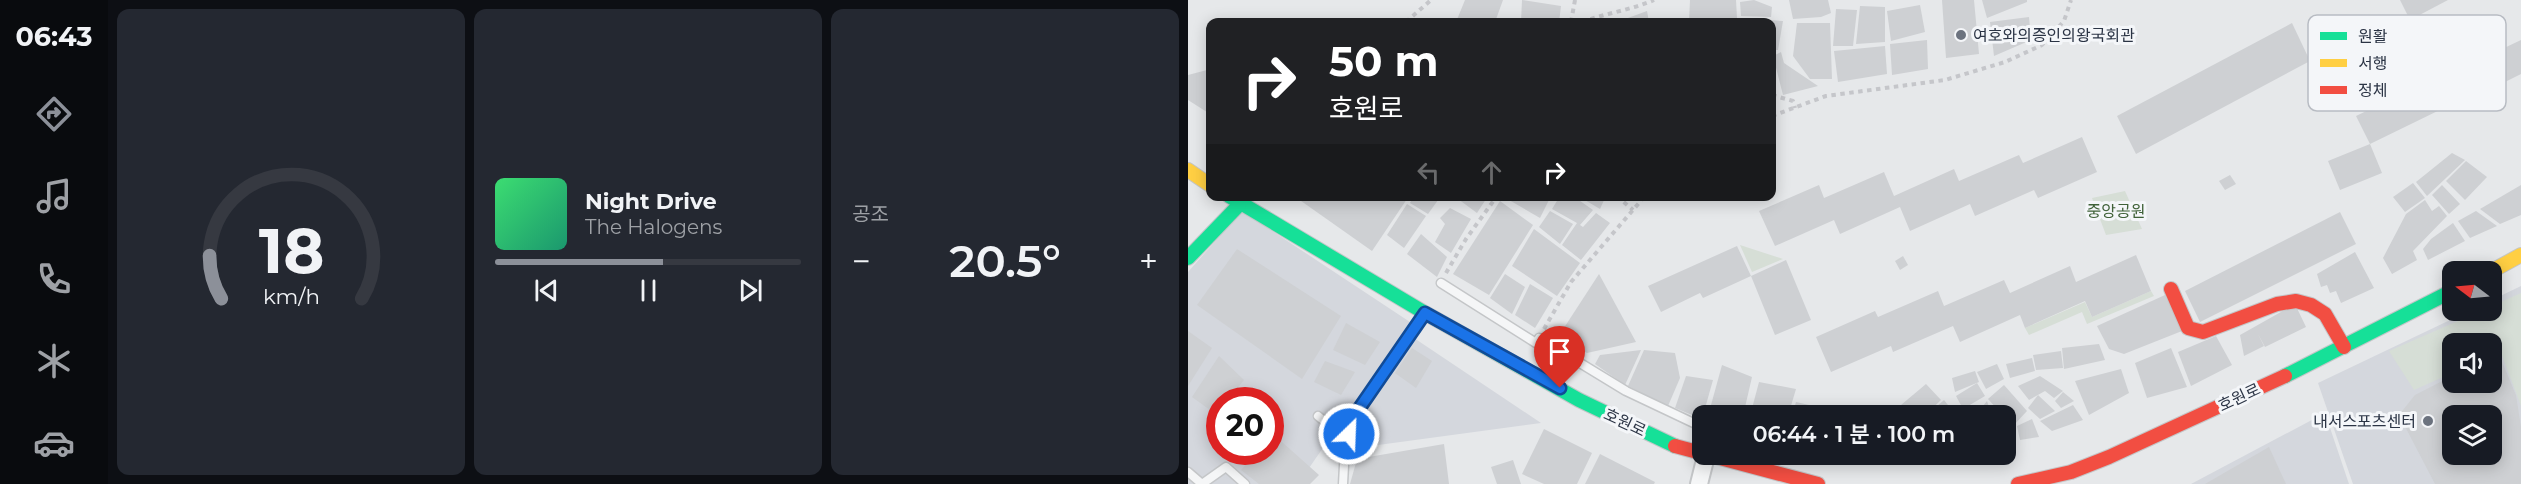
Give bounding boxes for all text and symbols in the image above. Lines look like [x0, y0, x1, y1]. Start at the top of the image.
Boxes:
legend [2308, 15, 2506, 111]
text: 06:43 [15, 20, 93, 53]
place label: 여호와의증인의왕국회관 [1973, 26, 2135, 45]
text: 원활 [2358, 27, 2388, 46]
marker: 여호와의증인의왕국회관 [1954, 28, 1968, 42]
text: 50 m [1329, 35, 1438, 87]
icon: right [1230, 42, 1308, 120]
text: 서행 [2358, 54, 2387, 73]
text: 정체 [2358, 81, 2387, 100]
text: 호원로 [1329, 92, 1404, 125]
icon: directions [33, 93, 75, 135]
icon: left [1412, 156, 1445, 189]
icon: ahead [1475, 156, 1508, 189]
icon: right [1538, 156, 1571, 189]
icon: music [33, 175, 75, 217]
text: Night Drive [585, 188, 717, 215]
text: 공조 [852, 202, 889, 226]
park label: 중앙공원 [2087, 202, 2145, 221]
text: 18 [258, 213, 324, 289]
text: The Halogens [585, 215, 722, 239]
text: 20.5° [949, 233, 1061, 288]
text: − [852, 241, 871, 281]
text: + [1139, 241, 1158, 281]
icon: phone [33, 258, 75, 300]
north arrow [2442, 261, 2502, 321]
map controls [2442, 261, 2502, 465]
icon: previous [530, 274, 563, 307]
icon: pause [632, 274, 665, 307]
icon: next [734, 274, 767, 307]
text: km/h [262, 283, 320, 309]
pin [1534, 326, 1585, 388]
button: sound [2442, 333, 2502, 393]
icon: arrive [1543, 335, 1576, 368]
icon: climate [33, 340, 75, 382]
street label: 호원로 [2215, 379, 2263, 415]
speed limit sign: 20 [1206, 387, 1284, 465]
position arrow [1317, 402, 1381, 466]
street label: 호원로 [1601, 405, 1649, 441]
button: layers [2442, 405, 2502, 465]
place label: 내서스포츠센터 [2313, 412, 2416, 431]
marker: 내서스포츠센터 [2421, 414, 2435, 428]
text: 06:44 · 1 분 · 100 m [1753, 421, 1955, 448]
icon: car [33, 422, 75, 464]

